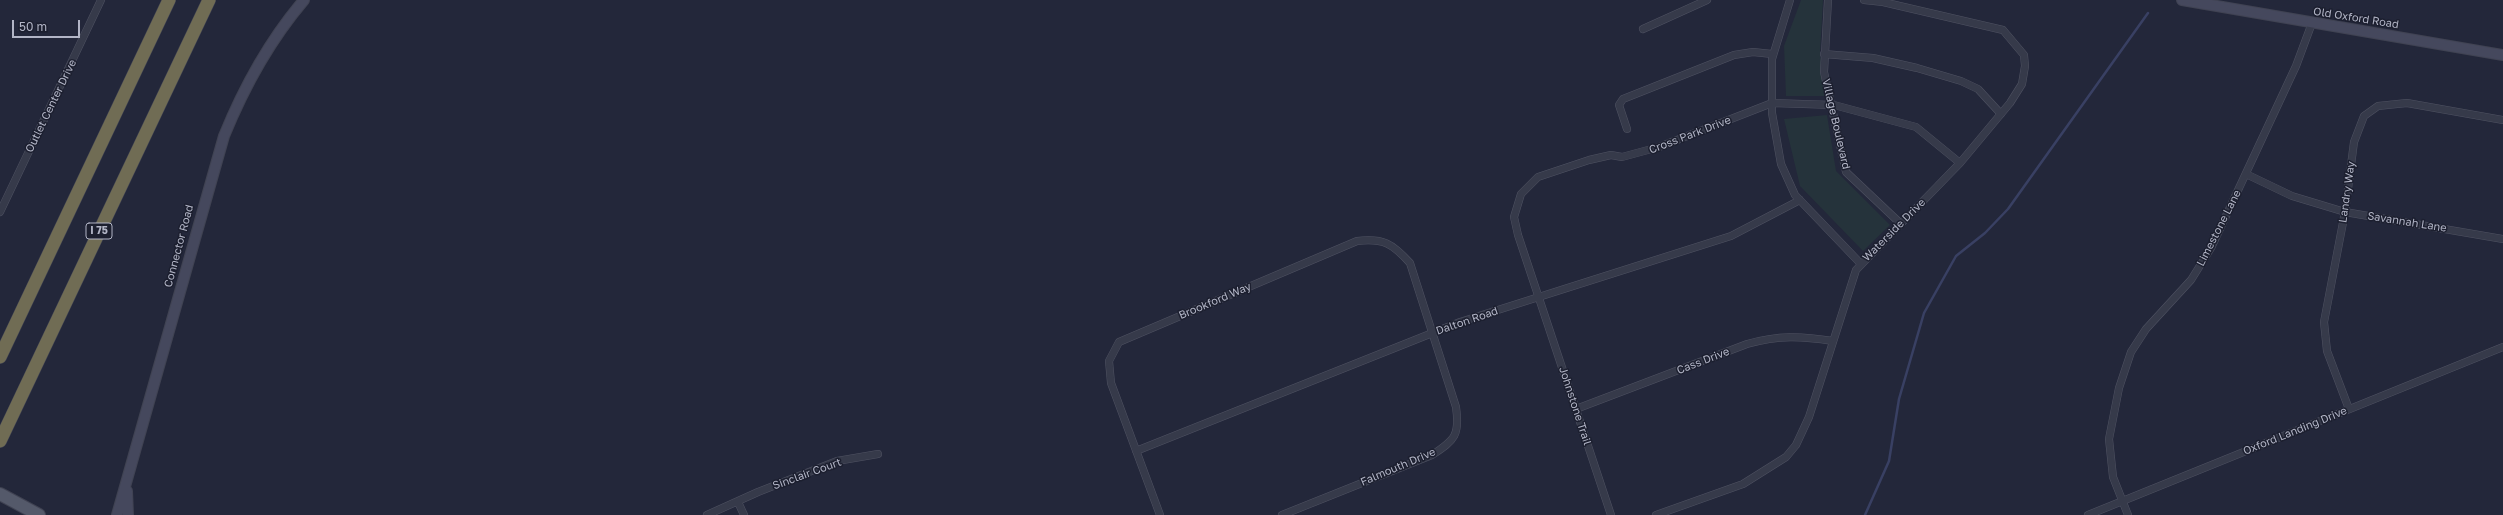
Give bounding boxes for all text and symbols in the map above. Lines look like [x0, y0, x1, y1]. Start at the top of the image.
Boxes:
street label: Old Oxford Road [2312, 5, 2400, 31]
scale bar [14, 12, 82, 38]
text: 50 m [19, 19, 47, 34]
street label: Outlet Center Drive [23, 57, 79, 155]
street label: Village Boulevard [1819, 77, 1853, 171]
street label: Cross Park Drive [1647, 113, 1733, 157]
street label: Landry Way [2336, 160, 2358, 224]
street label: Limestone Lane [2194, 188, 2244, 268]
street label: Waterside Drive [1860, 196, 1928, 264]
street label: Connector Road [162, 203, 196, 289]
street label: Savannah Lane [2366, 209, 2448, 235]
road number: I 75 [86, 223, 112, 239]
street label: Brookford Way [1177, 280, 1253, 322]
street label: Dalton Road [1434, 304, 1500, 338]
street label: Cass Drive [1675, 345, 1731, 377]
street label: Johnstone Trail [1556, 365, 1594, 447]
street label: Oxford Landing Drive [2241, 404, 2349, 458]
street label: Falmouth Drive [1358, 445, 1438, 489]
street label: Sinclair Court [771, 455, 843, 493]

